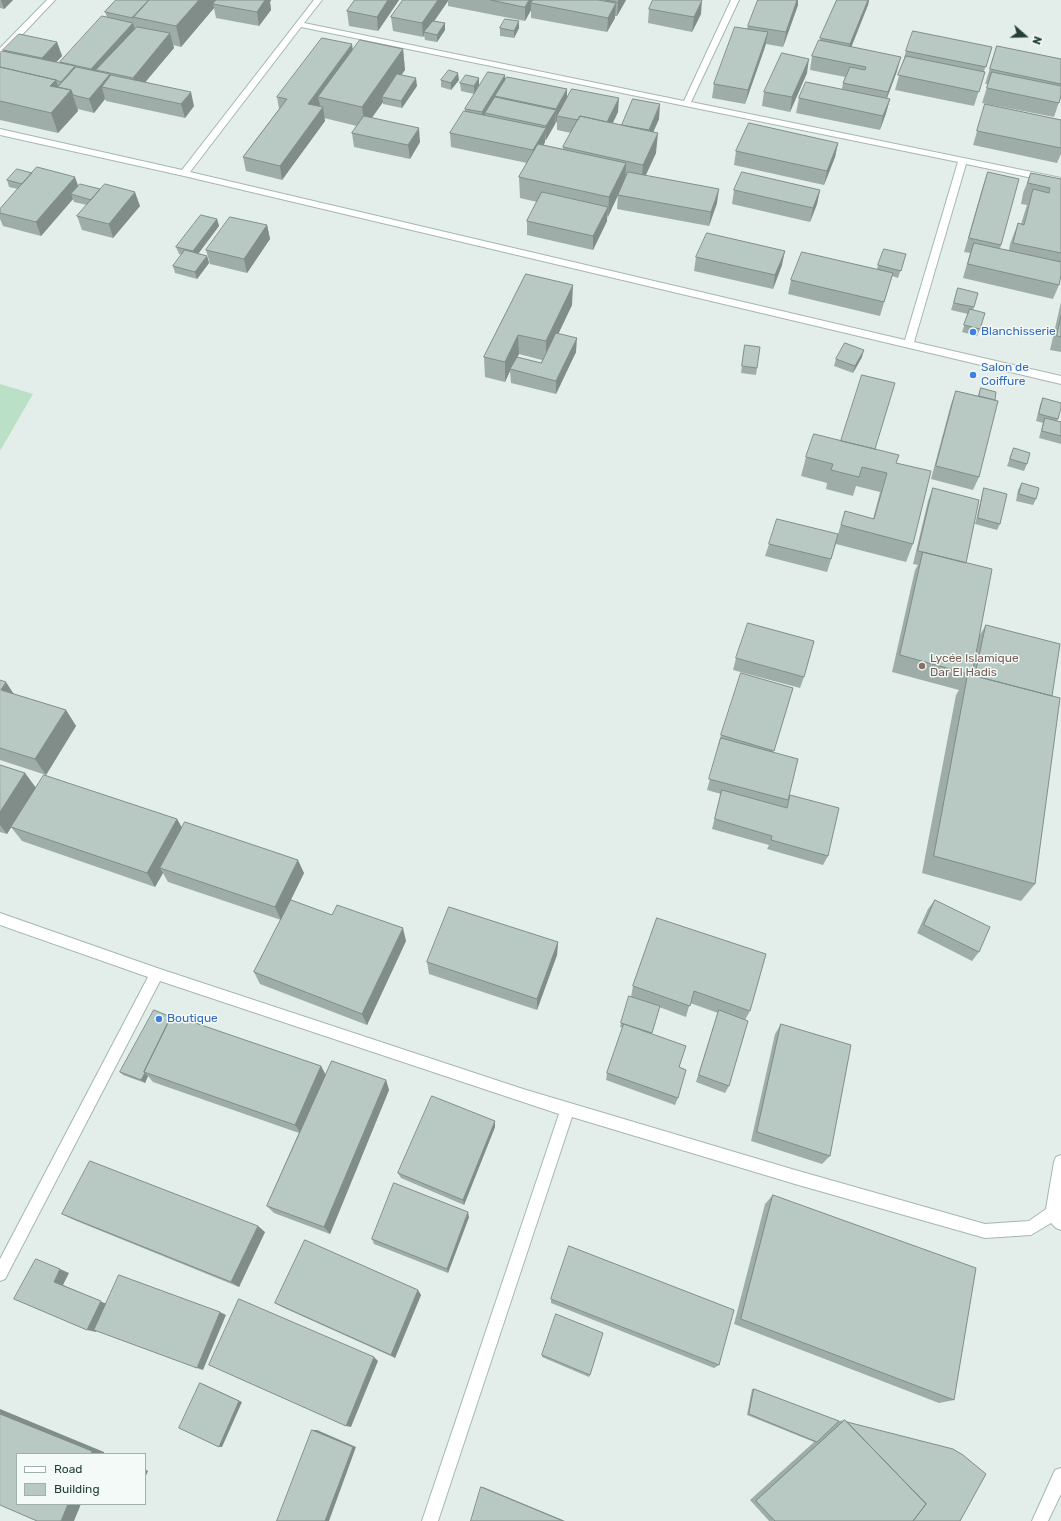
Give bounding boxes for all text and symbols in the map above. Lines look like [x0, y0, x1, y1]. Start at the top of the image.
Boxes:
north arrow [1005, 16, 1045, 56]
text: N [1029, 34, 1044, 46]
place label: Blanchisserie [981, 325, 1056, 339]
marker: Blanchisserie [968, 327, 978, 337]
place label: Salon de Coiffure [981, 361, 1029, 389]
marker: Salon de Coiffure [968, 370, 978, 380]
place label: Lycée Islamique Dar El Hadis [930, 652, 1019, 680]
marker: Lycée Islamique Dar El Hadis [917, 661, 927, 671]
place label: Boutique [167, 1012, 218, 1026]
marker: Boutique [154, 1014, 164, 1024]
legend [16, 1453, 146, 1505]
text: Road [54, 1462, 82, 1476]
text: Building [54, 1482, 100, 1496]

